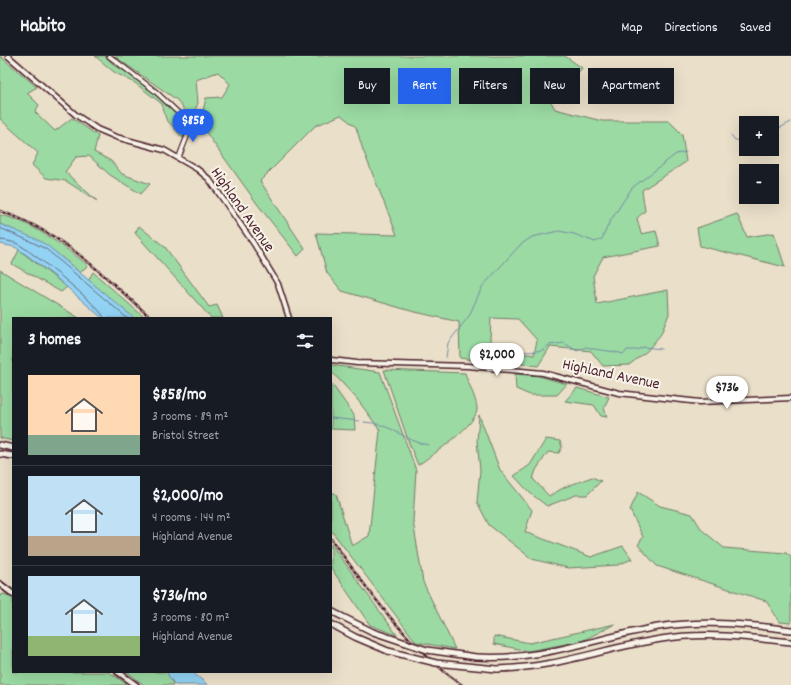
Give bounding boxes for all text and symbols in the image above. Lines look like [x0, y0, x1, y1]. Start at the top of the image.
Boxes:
text: Habito [20, 14, 66, 41]
text: Map [621, 18, 643, 38]
text: Directions [665, 18, 718, 38]
text: Saved [740, 18, 771, 38]
chip: Buy [344, 68, 390, 104]
chip: Rent [398, 68, 451, 104]
chip: Filters [459, 68, 522, 104]
chip: New [530, 68, 580, 104]
chip: Apartment [588, 68, 674, 104]
pin: $858 [169, 109, 217, 143]
text: $858 [181, 112, 205, 131]
map controls [739, 116, 779, 204]
button: + [739, 116, 779, 156]
street label: Highland Avenue [204, 163, 280, 257]
button: − [739, 164, 779, 204]
text: 3 homes [28, 329, 81, 353]
icon: filters [294, 330, 316, 352]
pin: $2,000 [464, 343, 530, 377]
text: $2,000 [479, 346, 515, 365]
street label: Highland Avenue [560, 353, 662, 397]
pin: $736 [703, 376, 751, 410]
text: $736 [715, 379, 739, 398]
text: $858/mo [152, 384, 206, 408]
icon: home [60, 391, 108, 439]
text: 3 rooms · 89 m² [152, 408, 228, 427]
text: Bristol Street [152, 427, 219, 446]
text: $2,000/mo [152, 485, 223, 509]
icon: home [60, 492, 108, 540]
text: 4 rooms · 144 m² [152, 509, 230, 528]
text: Highland Avenue [152, 528, 233, 547]
text: $736/mo [152, 585, 207, 609]
icon: home [60, 592, 108, 640]
text: 3 rooms · 80 m² [152, 609, 229, 628]
text: Highland Avenue [152, 628, 233, 647]

